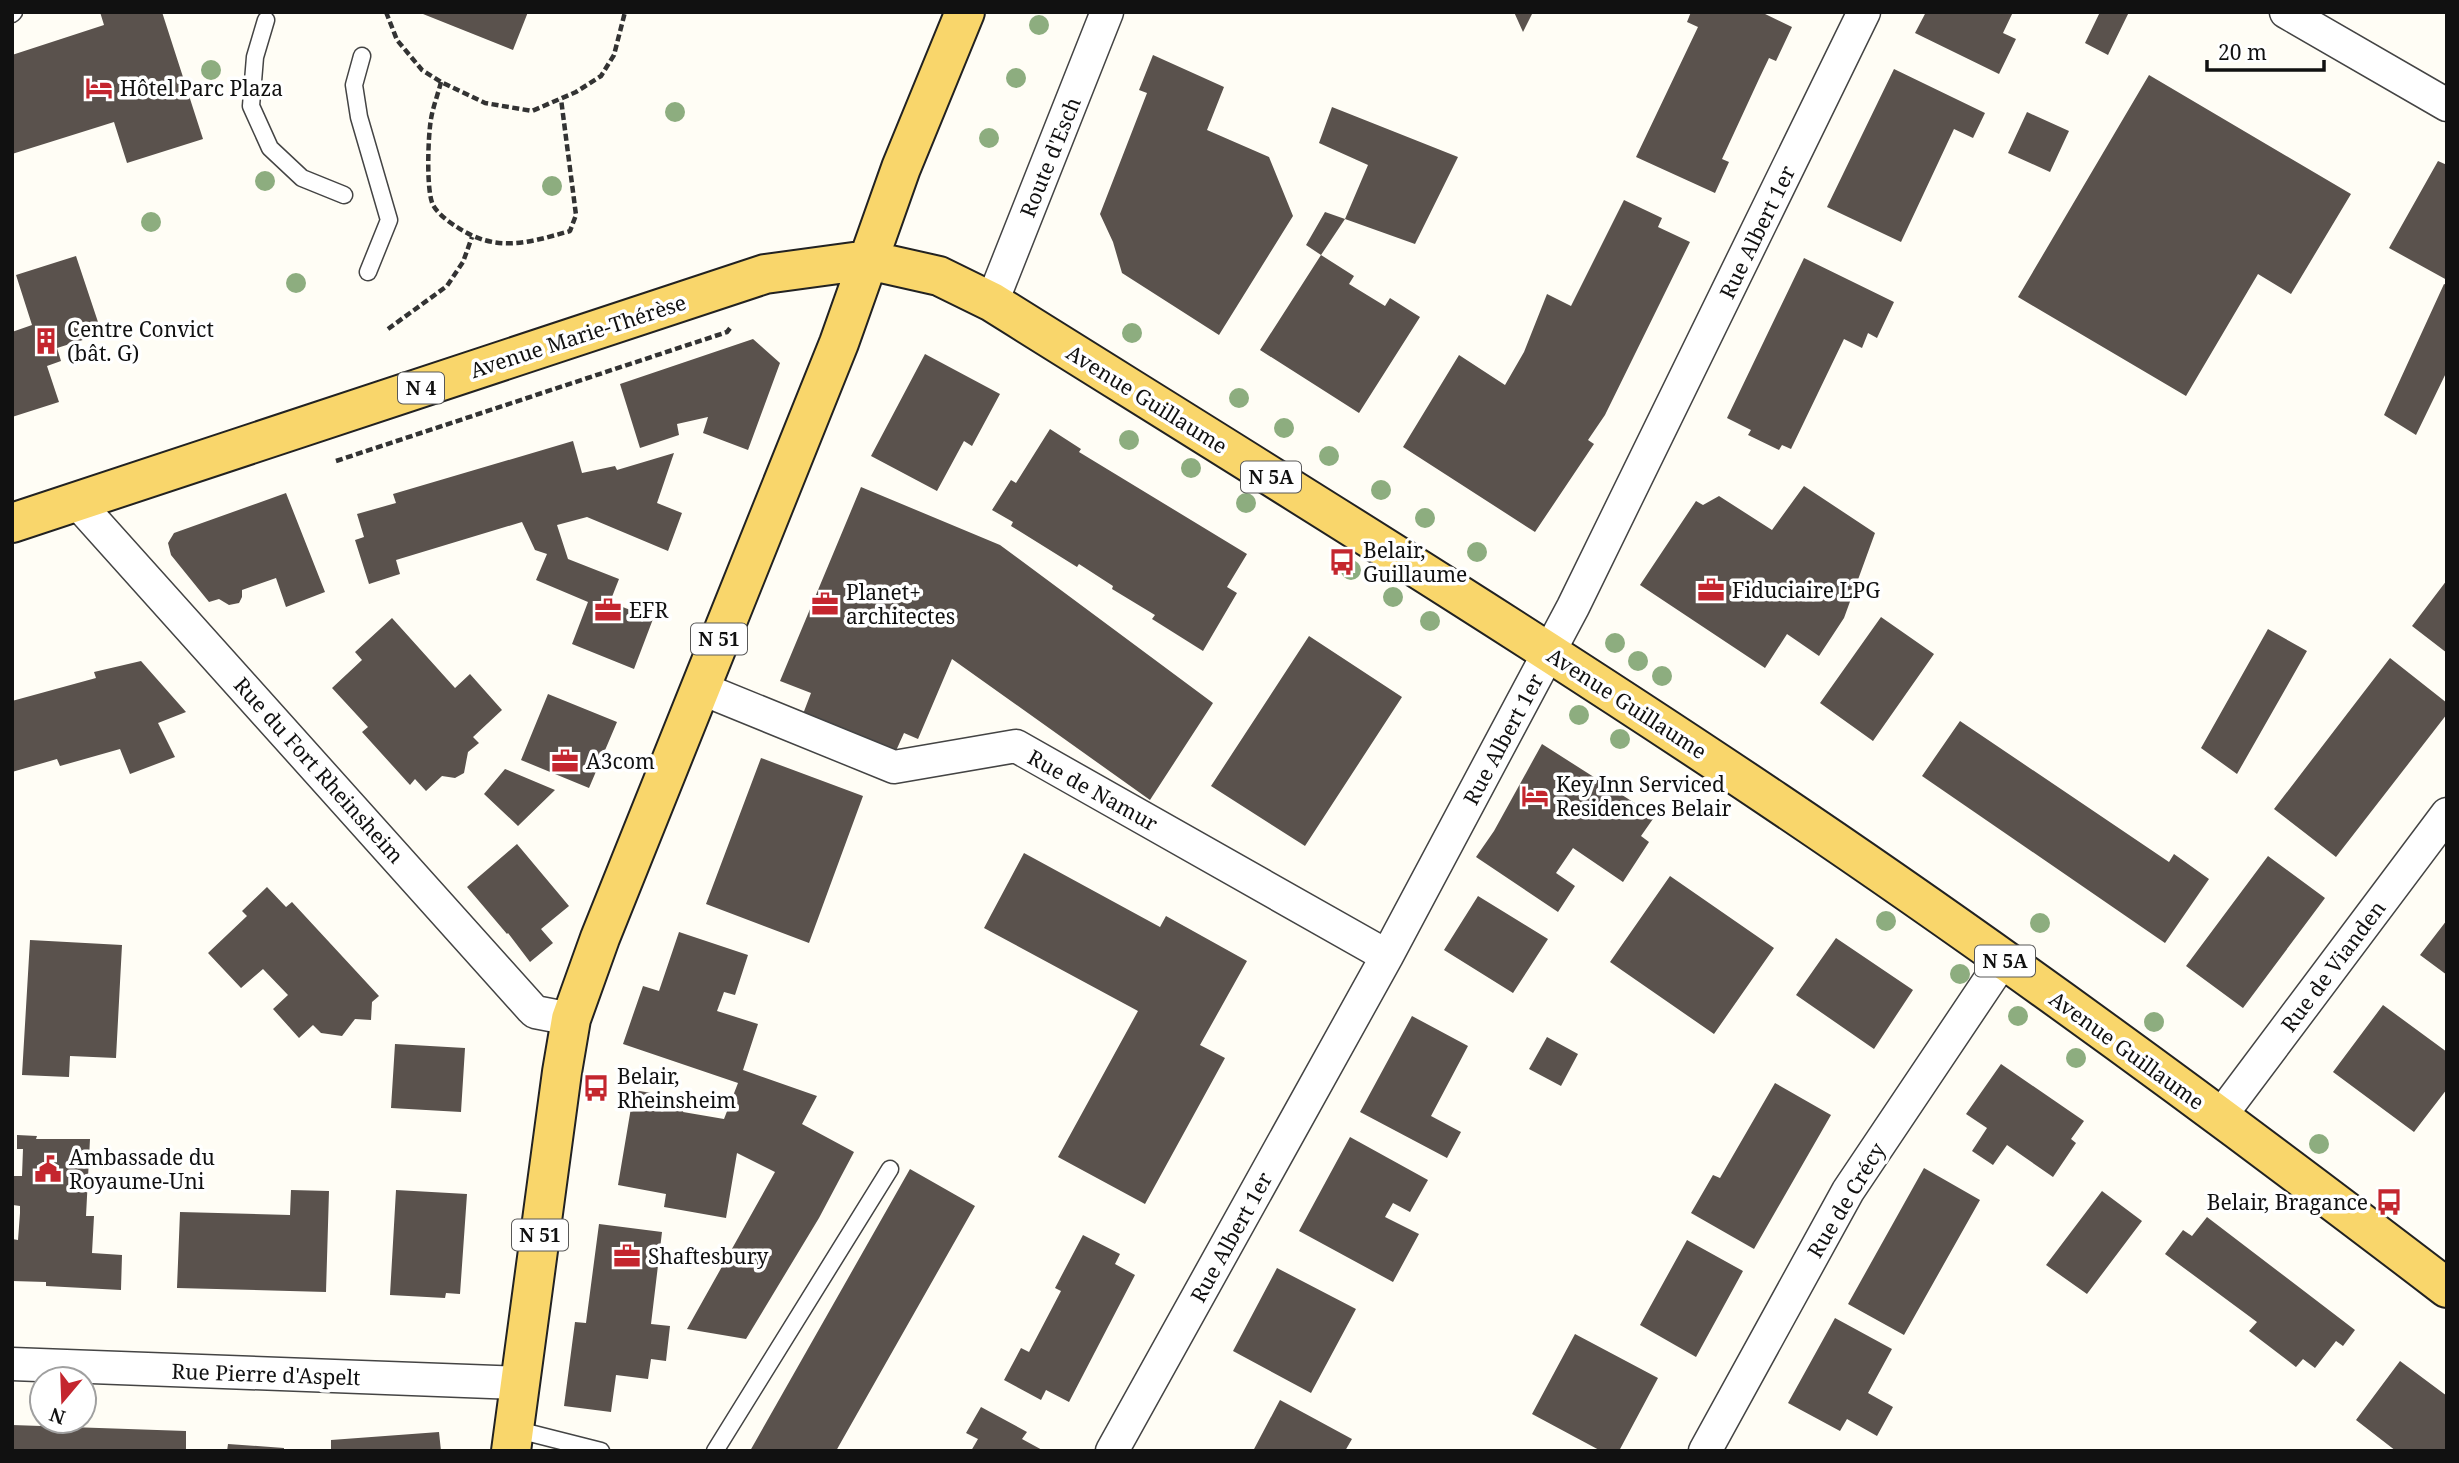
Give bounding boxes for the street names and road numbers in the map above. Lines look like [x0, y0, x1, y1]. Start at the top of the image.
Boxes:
street label: Route d'Esch [1013, 93, 1087, 221]
street label: Rue Albert 1er [1713, 161, 1801, 303]
street label: Avenue Marie-Thérèse [466, 288, 690, 384]
street label: Avenue Guillaume [1061, 338, 1233, 460]
road number: N 4 [398, 372, 444, 404]
road number: N 5A [1241, 462, 1301, 492]
road number: N 51 [691, 624, 747, 654]
street label: Avenue Guillaume [1542, 641, 1712, 765]
street label: Rue Albert 1er [1457, 668, 1549, 810]
street label: Rue du Fort Rheinsheim [228, 671, 410, 869]
street label: Rue de Namur [1023, 743, 1163, 837]
street label: Rue de Vianden [2274, 895, 2392, 1037]
road number: N 5A [1975, 945, 2035, 976]
street label: Avenue Guillaume [2044, 984, 2210, 1116]
street label: Rue de Crécy [1801, 1137, 1891, 1263]
street label: Rue Albert 1er [1184, 1167, 1278, 1307]
road number: N 51 [512, 1219, 568, 1250]
street label: Rue Pierre d'Aspelt [171, 1357, 361, 1391]

